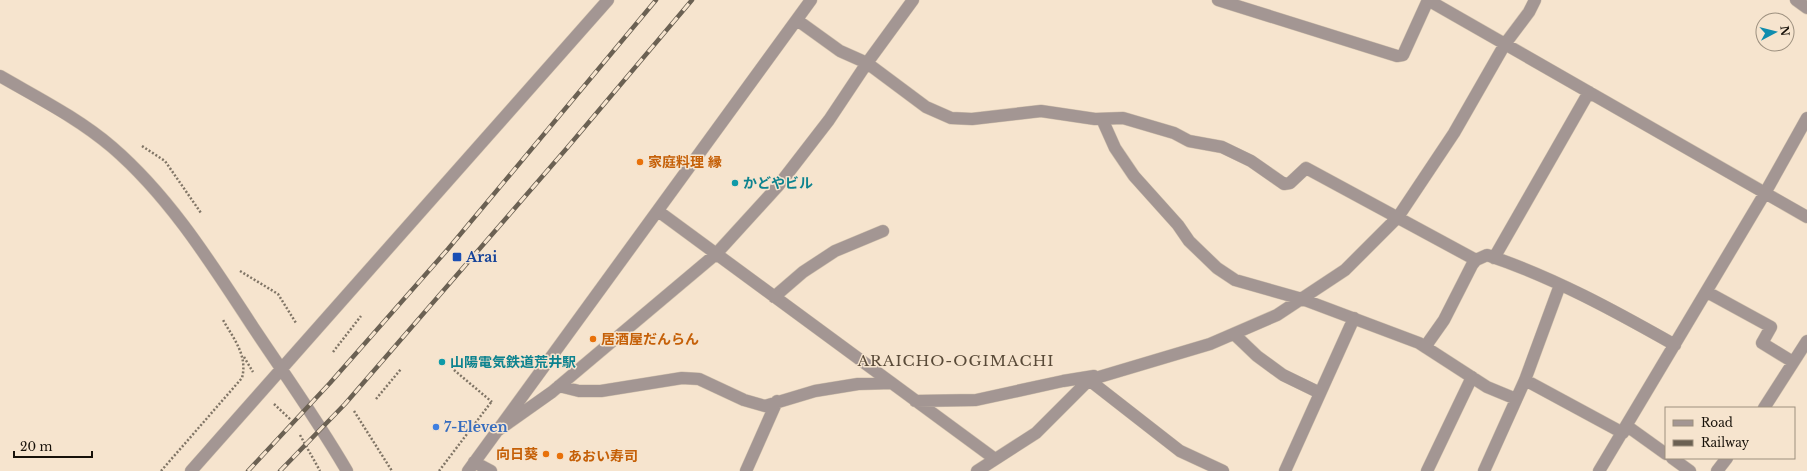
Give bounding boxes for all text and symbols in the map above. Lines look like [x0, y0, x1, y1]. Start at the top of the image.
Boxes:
north arrow [1755, 12, 1795, 52]
text: N [1777, 25, 1793, 37]
place label: 家庭料理 縁 [648, 153, 722, 171]
marker: 家庭料理 縁 [635, 157, 645, 167]
place label: かどやビル [743, 174, 813, 192]
marker: かどやビル [730, 178, 740, 188]
place label: Arai [465, 248, 497, 266]
marker: Arai [451, 251, 463, 263]
place label: 居酒屋だんらん [601, 330, 699, 348]
marker: 居酒屋だんらん [588, 334, 598, 344]
district label: ARAICHO-OGIMACHI [856, 351, 1055, 370]
place label: 山陽電気鉄道荒井駅 [450, 353, 576, 371]
marker: 山陽電気鉄道荒井駅 [437, 357, 447, 367]
legend [1665, 407, 1795, 459]
text: Road [1701, 415, 1733, 430]
place label: 7-Eleven [444, 418, 508, 436]
marker: 7-Eleven [431, 422, 441, 432]
scale bar [14, 433, 92, 459]
text: Railway [1701, 435, 1750, 450]
text: 20 m [20, 439, 52, 454]
place label: 向日葵 [496, 445, 538, 463]
place label: あおい寿司 [568, 447, 638, 465]
marker: 向日葵 [541, 449, 551, 459]
marker: あおい寿司 [555, 451, 565, 461]

